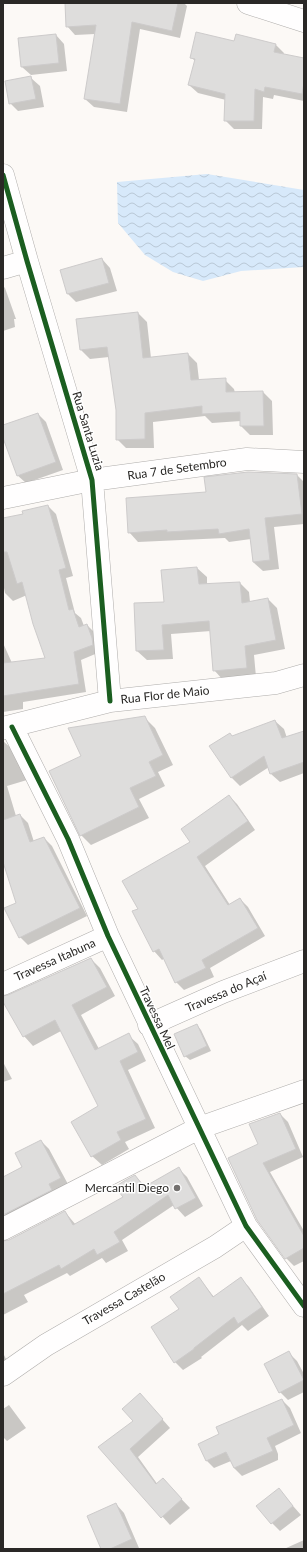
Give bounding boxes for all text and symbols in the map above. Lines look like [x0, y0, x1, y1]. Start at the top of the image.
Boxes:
street label: Rua Santa Luzia [69, 389, 108, 472]
street label: Rua 7 de Setembro [126, 454, 228, 483]
street label: Rua Flor de Maio [120, 682, 210, 707]
street label: Travessa Itabuna [12, 935, 98, 984]
street label: Travessa do Açaí [183, 967, 270, 1015]
street label: Travessa Mel [136, 984, 179, 1052]
place label: Mercantil Diego [85, 1180, 169, 1195]
marker: Mercantil Diego [172, 1183, 182, 1193]
street label: Travessa Castelão [80, 1269, 168, 1328]

